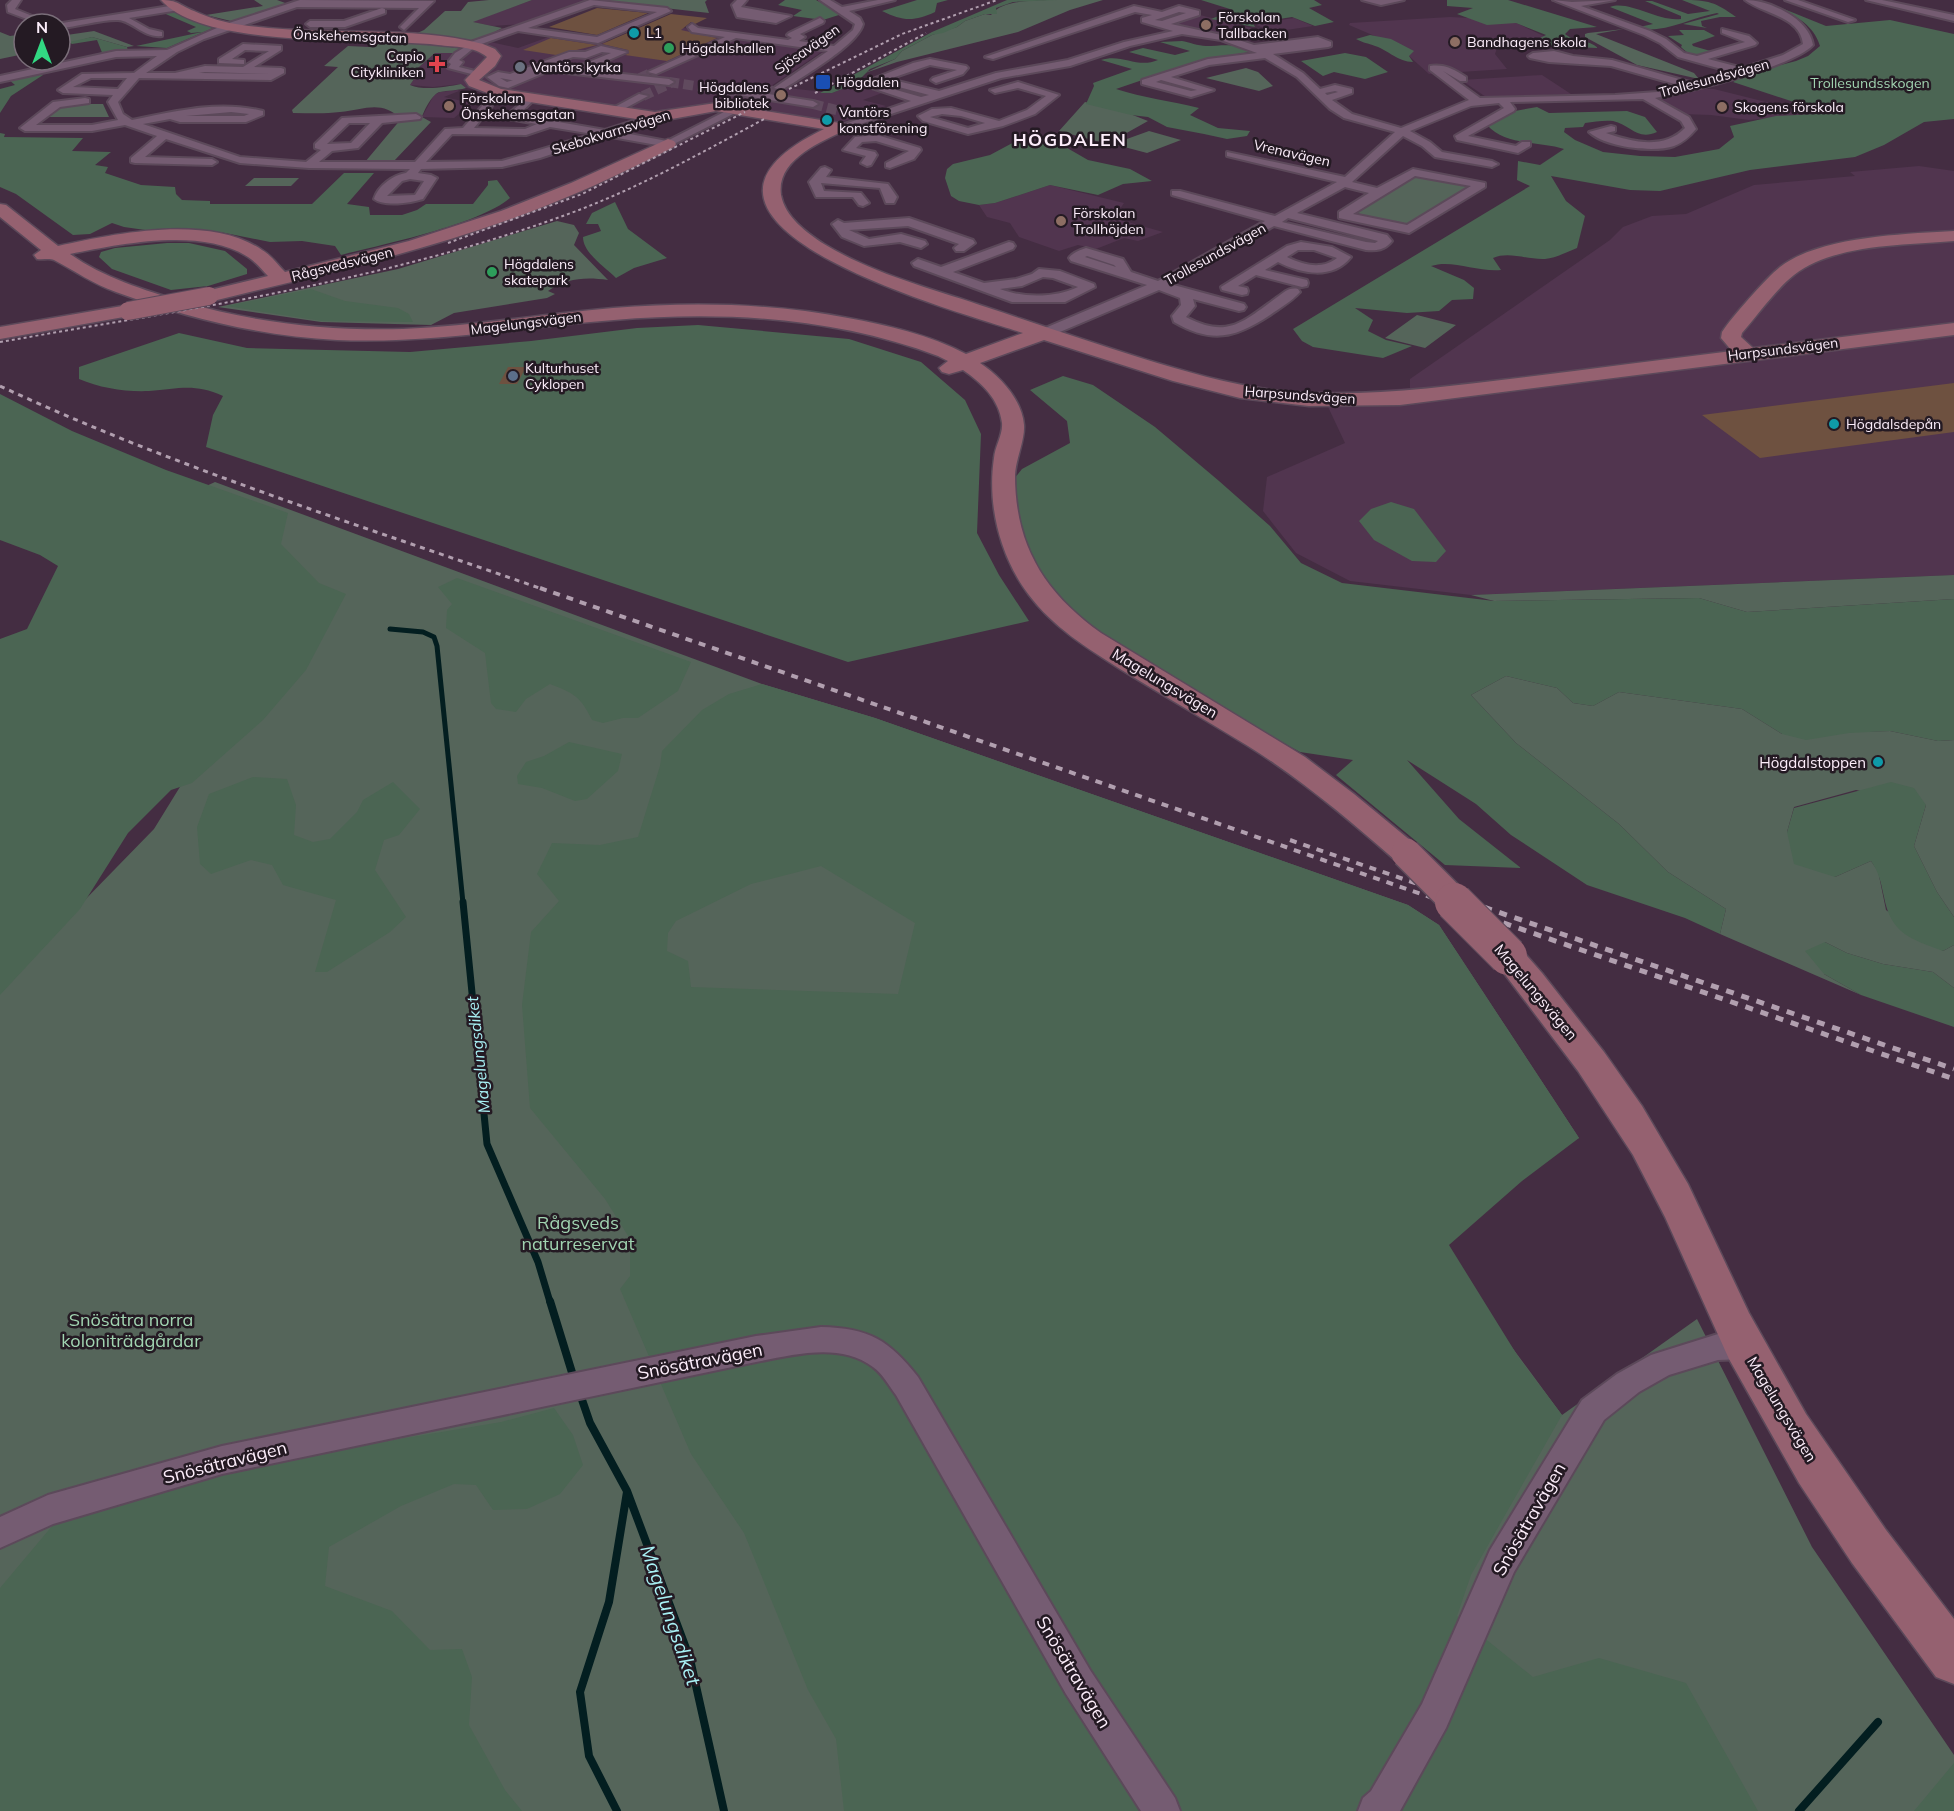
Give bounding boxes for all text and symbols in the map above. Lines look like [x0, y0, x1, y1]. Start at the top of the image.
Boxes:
place label: Förskolan Tallbacken [1218, 8, 1287, 42]
north arrow [12, 12, 72, 72]
text: N [36, 17, 48, 37]
marker: Förskolan Tallbacken [1199, 18, 1213, 32]
street label: Sjösavägen [771, 20, 843, 78]
place label: L1 [646, 24, 662, 42]
street label: Önskehemsgatan [293, 25, 407, 47]
marker: L1 [627, 26, 641, 40]
place label: Bandhagens skola [1467, 33, 1587, 51]
marker: Bandhagens skola [1448, 35, 1462, 49]
place label: Högdalshallen [681, 39, 774, 57]
marker: Högdalshallen [662, 41, 676, 55]
place label: Capio Citykliniken [350, 47, 424, 81]
marker: Capio Citykliniken [428, 55, 446, 73]
street label: Trollesundsvägen [1657, 55, 1771, 101]
place label: Vantörs kyrka [532, 58, 621, 76]
marker: Vantörs kyrka [513, 60, 527, 74]
marker: Högdalen [814, 73, 832, 91]
place label: Högdalen [836, 73, 899, 91]
park label: Trollesundsskogen [1810, 74, 1930, 92]
place label: Högdalens bibliotek [699, 78, 770, 112]
marker: Högdalens bibliotek [774, 88, 788, 102]
place label: Förskolan Önskehemsgatan [461, 89, 575, 123]
place label: Skogens förskola [1734, 98, 1844, 116]
marker: Förskolan Önskehemsgatan [442, 99, 456, 113]
marker: Skogens förskola [1715, 100, 1729, 114]
place label: Vantörs konstförening [839, 103, 927, 137]
street label: Skebokvarnsvägen [550, 105, 672, 159]
marker: Vantörs konstförening [820, 113, 834, 127]
district label: HÖGDALEN [1013, 128, 1127, 151]
street label: Vrenavägen [1252, 135, 1332, 171]
place label: Förskolan Trollhöjden [1073, 204, 1144, 238]
marker: Förskolan Trollhöjden [1054, 214, 1068, 228]
street label: Trollesundsvägen [1161, 219, 1269, 289]
street label: Rågsvedsvägen [290, 243, 394, 285]
place label: Högdalens skatepark [504, 255, 574, 289]
marker: Högdalens skatepark [485, 265, 499, 279]
street label: Magelungsvägen [470, 307, 582, 339]
street label: Harpsundsvägen [1727, 333, 1839, 365]
place label: Kulturhuset Cyklopen [525, 359, 599, 393]
marker: Kulturhuset Cyklopen [506, 369, 520, 383]
street label: Harpsundsvägen [1244, 382, 1356, 408]
place label: Högdalsdepån [1846, 415, 1941, 433]
marker: Högdalsdepån [1827, 417, 1841, 431]
street label: Magelungsvägen [1109, 644, 1221, 722]
place label: Högdalstoppen [1759, 753, 1866, 772]
marker: Högdalstoppen [1871, 755, 1885, 769]
street label: Magelungsvägen [1490, 940, 1582, 1044]
water label: Magelungsdiket [462, 995, 494, 1114]
park label: Rågsveds naturreservat [521, 1211, 635, 1255]
park label: Snösätra norra koloniträdgårdar [61, 1308, 201, 1352]
street label: Snösätravägen [636, 1338, 764, 1384]
street label: Magelungsvägen [1743, 1353, 1821, 1465]
street label: Snösätravägen [161, 1436, 289, 1488]
street label: Snösätravägen [1487, 1458, 1571, 1580]
water label: Magelungsdiket [635, 1542, 707, 1689]
street label: Snösätravägen [1031, 1612, 1117, 1732]

